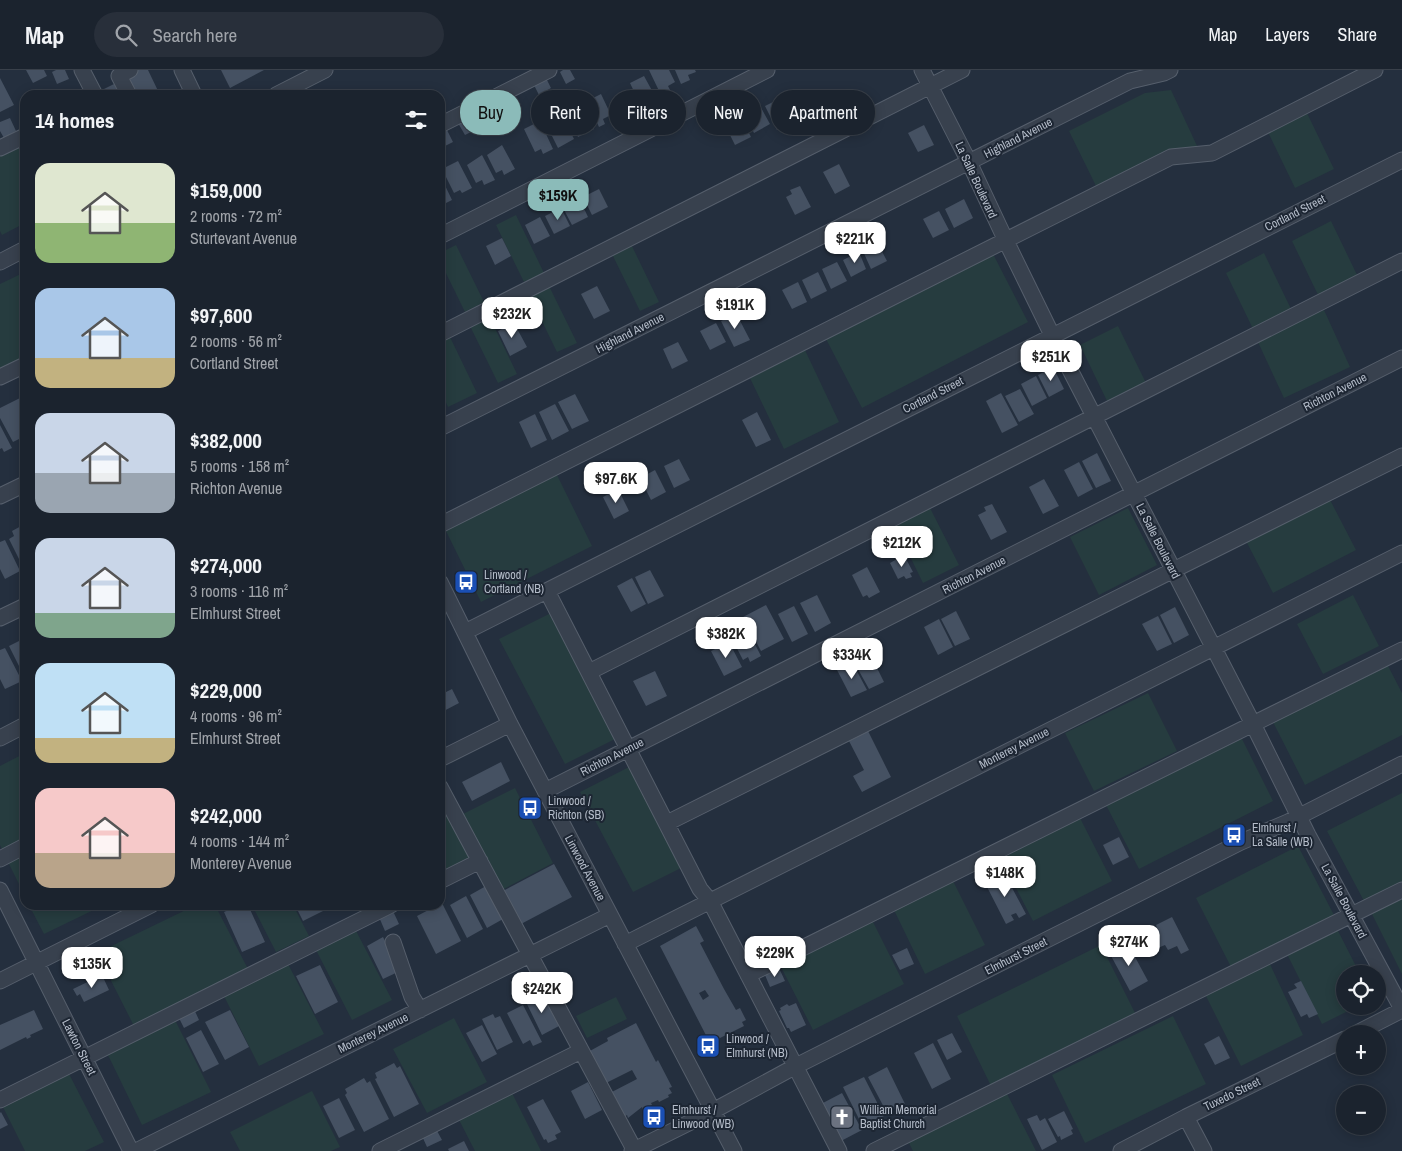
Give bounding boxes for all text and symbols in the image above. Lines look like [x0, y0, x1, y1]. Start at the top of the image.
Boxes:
search box [94, 12, 444, 57]
text: Map [25, 19, 64, 51]
icon: search [112, 21, 140, 49]
text: Search here [152, 22, 237, 48]
text: Map [1209, 22, 1237, 47]
text: Layers [1265, 22, 1310, 47]
text: Share [1338, 22, 1377, 47]
chip: Buy [460, 90, 521, 135]
chip: Rent [531, 90, 599, 135]
chip: Filters [609, 90, 686, 135]
chip: New [696, 90, 761, 135]
chip: Apartment [771, 90, 875, 135]
text: 14 homes [35, 106, 114, 135]
icon: filters [402, 106, 430, 134]
street label: Highland Avenue [981, 114, 1055, 162]
street label: La Salle Boulevard [951, 139, 1001, 221]
text: $159,000 [190, 176, 262, 205]
pin: $159K [523, 178, 593, 221]
icon: home [75, 183, 135, 243]
text: $159K [539, 184, 577, 206]
street label: Cortland Street [1262, 191, 1328, 235]
text: 2 rooms · 72 m² [190, 205, 282, 227]
pin: $221K [820, 222, 890, 264]
text: Sturtevant Avenue [190, 227, 297, 249]
text: $221K [836, 227, 874, 249]
pin: $191K [700, 288, 770, 330]
text: $191K [716, 293, 754, 315]
pin: $232K [477, 296, 547, 339]
text: $97,600 [190, 301, 252, 330]
text: $232K [493, 302, 531, 324]
icon: home [75, 308, 135, 368]
street label: Highland Avenue [593, 309, 667, 357]
text: 2 rooms · 56 m² [190, 330, 282, 352]
pin: $251K [1016, 340, 1086, 382]
text: $251K [1032, 345, 1070, 367]
text: Cortland Street [190, 352, 278, 374]
street label: Richton Avenue [1300, 369, 1370, 415]
street label: Cortland Street [900, 373, 966, 417]
text: $382,000 [190, 426, 262, 455]
icon: home [75, 433, 135, 493]
text: 5 rooms · 158 m² [190, 455, 289, 477]
pin: $97.6K [575, 462, 657, 504]
text: $97.6K [595, 467, 637, 489]
text: Richton Avenue [190, 477, 282, 499]
street label: La Salle Boulevard [1132, 501, 1184, 581]
pin: $212K [867, 526, 937, 568]
text: $212K [883, 531, 921, 553]
text: $274,000 [190, 551, 262, 580]
street label: Richton Avenue [939, 552, 1009, 598]
icon: home [75, 558, 135, 618]
place label: Linwood / Cortland (NB) [484, 567, 544, 597]
bus stop icon: Linwood / Cortland (NB) [453, 569, 479, 595]
text: 3 rooms · 116 m² [190, 580, 288, 602]
text: Elmhurst Street [190, 602, 280, 624]
pin: $382K [691, 616, 761, 659]
text: $382K [707, 622, 745, 644]
pin: $334K [817, 638, 887, 680]
text: $334K [833, 643, 871, 665]
text: $229,000 [190, 676, 262, 705]
icon: home [75, 683, 135, 743]
text: 4 rooms · 96 m² [190, 705, 282, 727]
street label: Monterey Avenue [976, 724, 1052, 772]
text: Elmhurst Street [190, 727, 280, 749]
street label: Richton Avenue [577, 734, 647, 780]
place label: Linwood / Richton (SB) [548, 793, 604, 823]
bus stop icon: Linwood / Richton (SB) [517, 795, 543, 821]
text: $242,000 [190, 801, 262, 830]
icon: home [75, 808, 135, 868]
place label: Elmhurst / La Salle (WB) [1252, 820, 1313, 850]
bus stop icon: Elmhurst / La Salle (WB) [1221, 822, 1247, 848]
text: 4 rooms · 144 m² [190, 830, 289, 852]
street label: Linwood Avenue [561, 832, 609, 904]
text: Monterey Avenue [190, 852, 292, 874]
pin: $148K [970, 856, 1040, 898]
text: $148K [986, 861, 1024, 883]
street label: La Salle Boulevard [1318, 861, 1370, 941]
pin: $274K [1094, 924, 1164, 967]
text: $274K [1110, 930, 1148, 952]
street label: Elmhurst Street [982, 933, 1050, 979]
pin: $229K [740, 936, 810, 978]
text: $229K [756, 941, 794, 963]
pin: $135K [57, 946, 127, 989]
text: $135K [73, 952, 111, 974]
map controls [1336, 965, 1386, 1135]
button: locate [1336, 965, 1386, 1015]
pin: $242K [507, 972, 577, 1014]
text: $242K [523, 977, 561, 999]
street label: Monterey Avenue [335, 1009, 411, 1057]
street label: Lawton Street [58, 1016, 100, 1078]
button: + [1336, 1025, 1386, 1075]
place label: Linwood / Elmhurst (NB) [726, 1031, 788, 1061]
bus stop icon: Linwood / Elmhurst (NB) [695, 1033, 721, 1059]
street label: Tuxedo Street [1201, 1073, 1263, 1115]
button: − [1336, 1085, 1386, 1135]
place label: Elmhurst / Linwood (WB) [672, 1102, 734, 1132]
place label: William Memorial Baptist Church [860, 1102, 937, 1132]
bus stop icon: Elmhurst / Linwood (WB) [641, 1104, 667, 1130]
church icon: William Memorial Baptist Church [829, 1104, 855, 1130]

